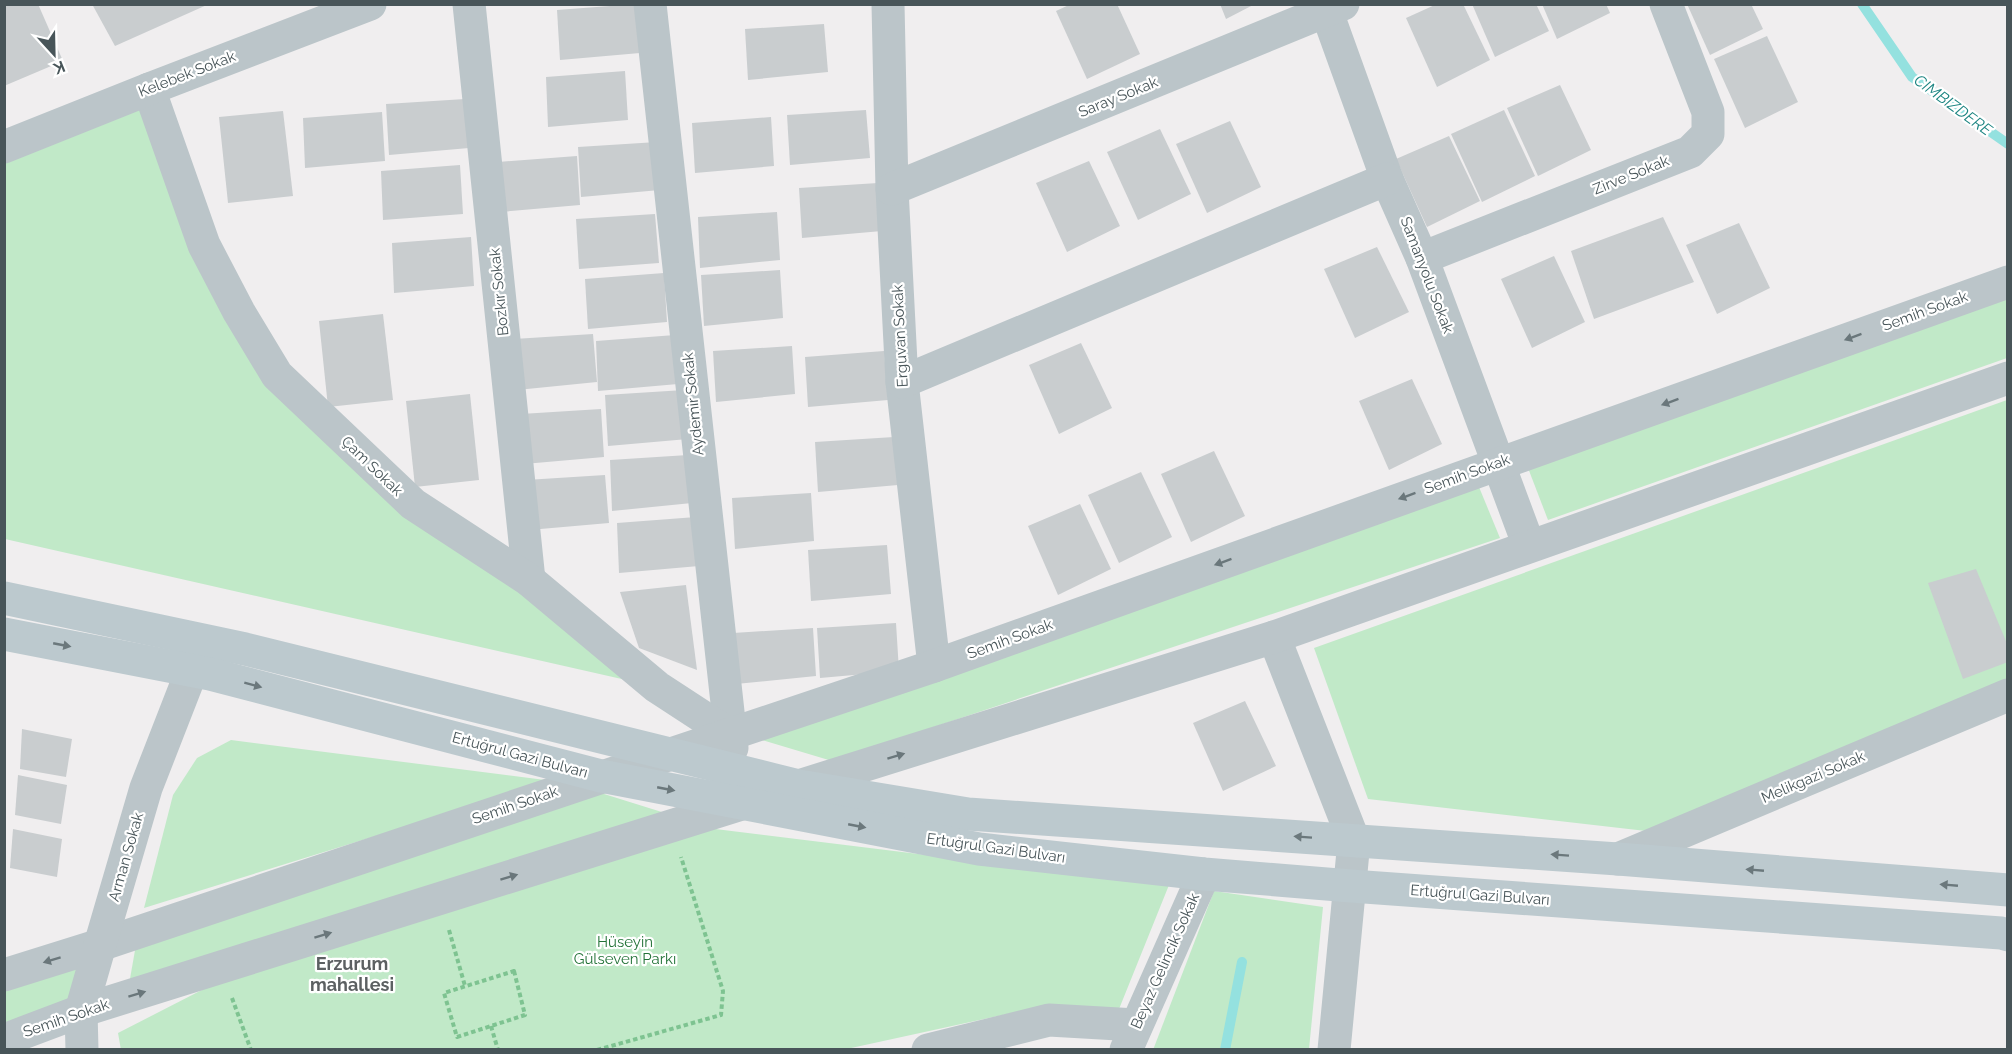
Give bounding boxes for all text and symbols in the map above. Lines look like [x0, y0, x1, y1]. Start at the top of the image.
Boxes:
north arrow [24, 24, 84, 84]
street label: Kelebek Sokak [136, 47, 238, 101]
text: K [51, 57, 68, 78]
water label: CIMBIZDERE [1910, 70, 1996, 140]
street label: Saray Sokak [1076, 73, 1160, 121]
street label: Zirve Sokak [1590, 152, 1672, 198]
street label: Samanyolu Sokak [1396, 214, 1458, 336]
street label: Bozkır Sokak [485, 247, 513, 337]
street label: Erguvan Sokak [888, 284, 912, 388]
street label: Semih Sokak [1880, 287, 1970, 335]
one-way arrow [1844, 332, 1862, 342]
street label: Aydemir Sokak [679, 352, 707, 456]
one-way arrow [1661, 397, 1679, 407]
street label: Çam Sokak [338, 432, 406, 500]
street label: Semih Sokak [1422, 450, 1512, 498]
one-way arrow [1398, 491, 1416, 501]
one-way arrow [1214, 557, 1232, 567]
street label: Semih Sokak [965, 615, 1055, 663]
one-way arrow [53, 641, 72, 650]
one-way arrow [244, 681, 262, 690]
street label: Ertuğrul Gazi Bulvarı [450, 728, 590, 782]
street label: Melikgazi Sokak [1759, 747, 1868, 807]
one-way arrow [887, 750, 905, 760]
street label: Semih Sokak [470, 782, 560, 828]
one-way arrow [656, 785, 675, 794]
street label: Arman Sokak [105, 810, 147, 904]
one-way arrow [848, 822, 867, 831]
street label: Ertuğrul Gazi Bulvarı [926, 829, 1066, 867]
one-way arrow [1293, 832, 1312, 842]
one-way arrow [1551, 850, 1570, 860]
one-way arrow [1745, 865, 1764, 875]
one-way arrow [500, 872, 518, 881]
one-way arrow [1940, 880, 1959, 890]
street label: Ertuğrul Gazi Bulvarı [1410, 881, 1550, 909]
street label: Beyaz Gelincik Sokak [1127, 890, 1203, 1032]
one-way arrow [314, 930, 332, 939]
park label: Hüseyin Gülseven Parkı [574, 933, 676, 968]
district label: Erzurum mahallesi [310, 953, 394, 995]
one-way arrow [43, 955, 61, 965]
one-way arrow [128, 988, 146, 998]
street label: Semih Sokak [21, 995, 111, 1041]

